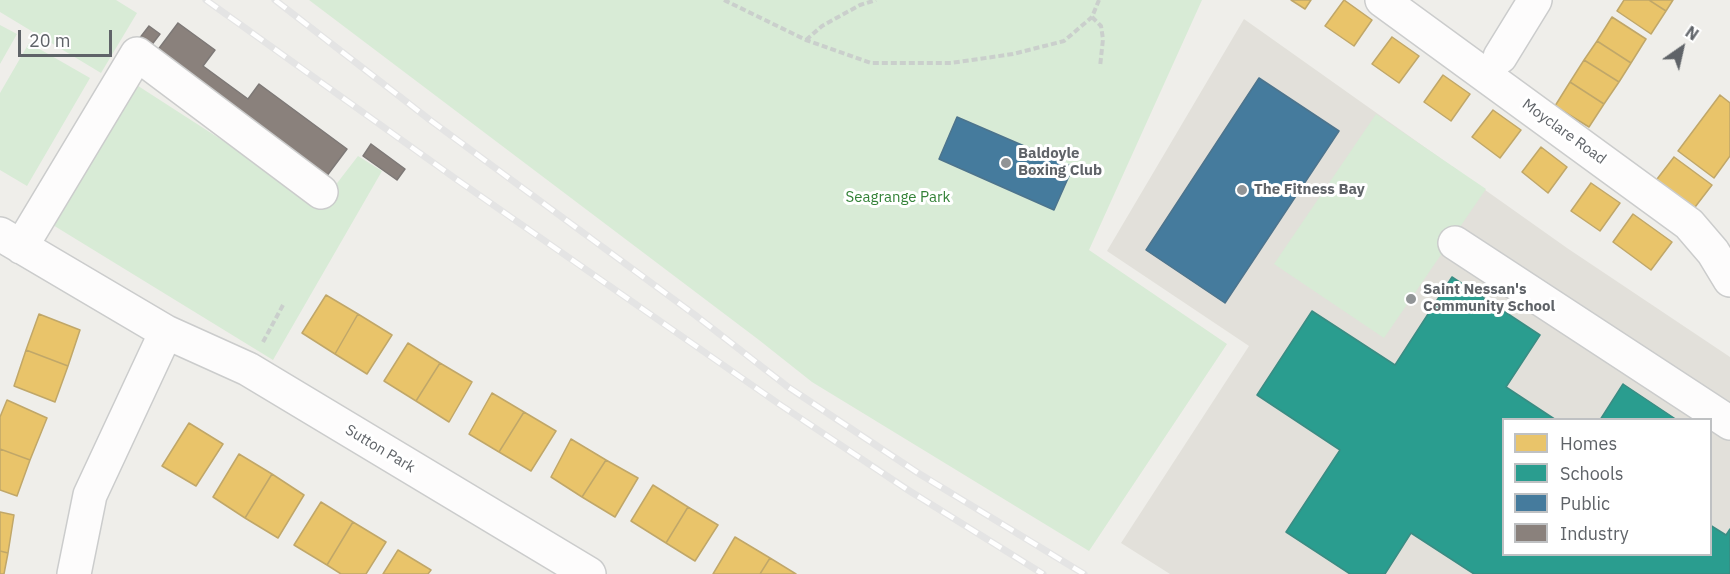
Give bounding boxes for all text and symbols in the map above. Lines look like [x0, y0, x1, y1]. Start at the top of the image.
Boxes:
scale bar [21, 18, 116, 56]
north arrow [1652, 18, 1712, 78]
text: N [1682, 22, 1702, 45]
text: 20 m [29, 29, 71, 52]
street label: Moyclare Road [1519, 96, 1609, 168]
place label: Baldoyle Boxing Club [1018, 145, 1102, 180]
marker: Baldoyle Boxing Club [999, 156, 1013, 170]
place label: The Fitness Bay [1254, 181, 1365, 199]
marker: The Fitness Bay [1235, 183, 1249, 197]
park label: Seagrange Park [846, 189, 950, 207]
place label: Saint Nessan's Community School [1423, 281, 1555, 316]
marker: Saint Nessan's Community School [1404, 292, 1418, 306]
legend [1502, 418, 1712, 556]
street label: Sutton Park [342, 421, 418, 477]
text: Homes [1560, 432, 1617, 455]
text: Schools [1560, 462, 1624, 485]
text: Public [1560, 492, 1610, 515]
text: Industry [1560, 522, 1629, 545]

